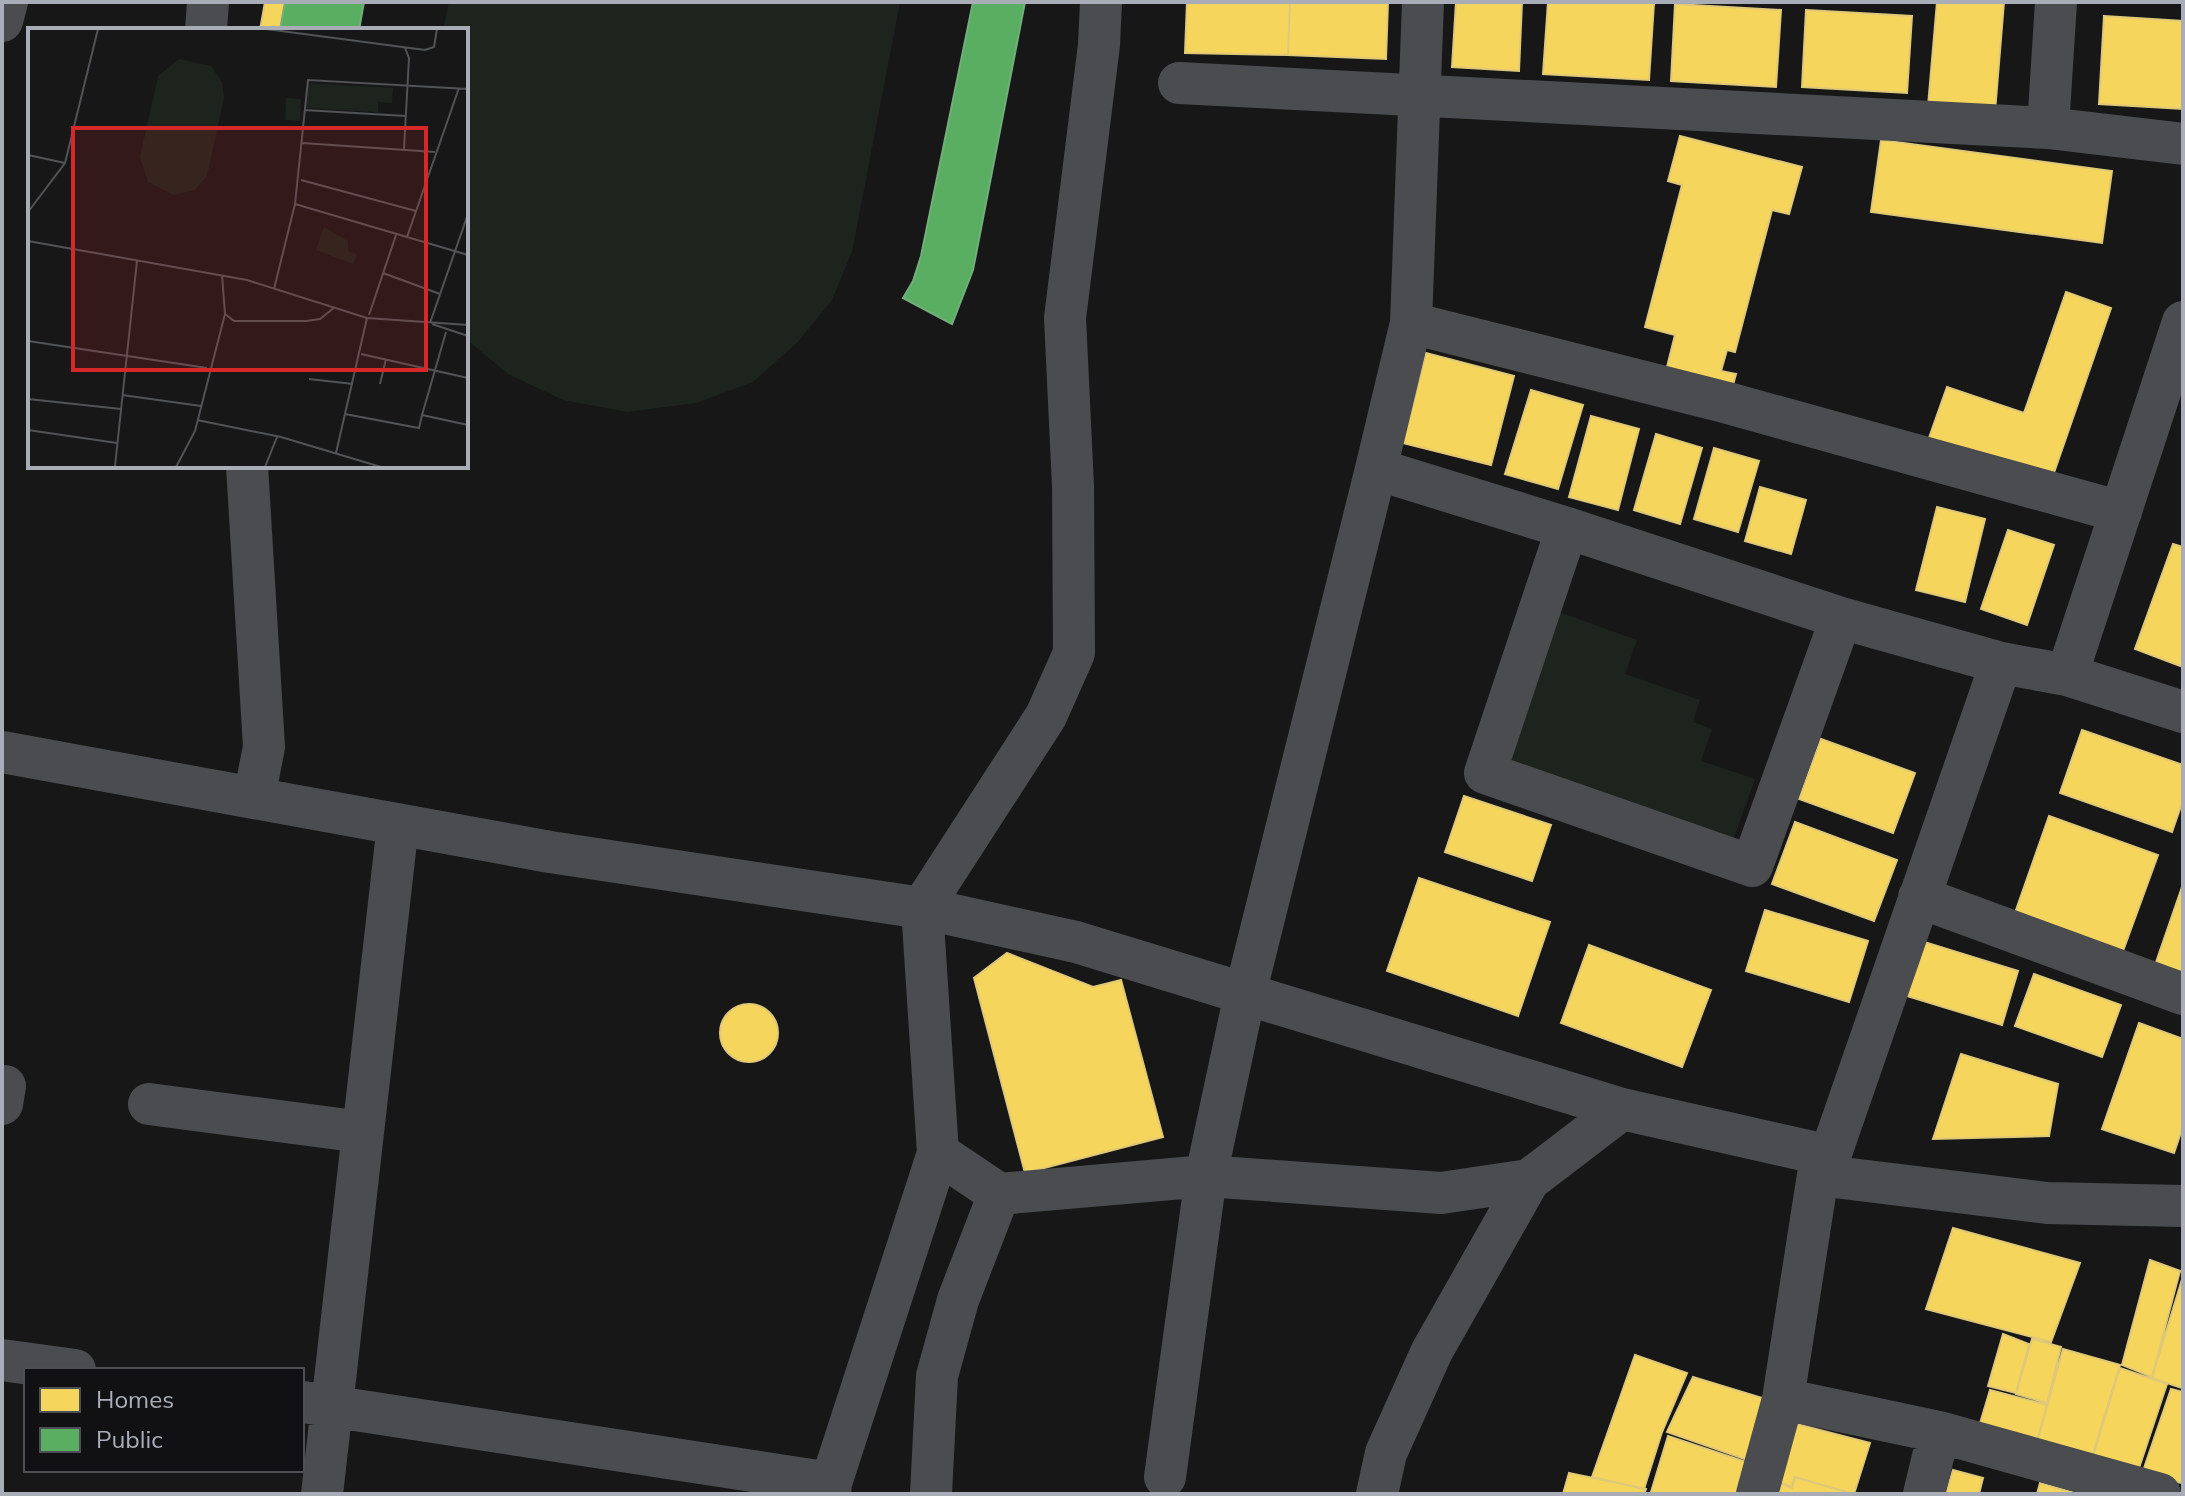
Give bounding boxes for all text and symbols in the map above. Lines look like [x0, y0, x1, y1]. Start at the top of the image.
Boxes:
inset map [28, 28, 468, 468]
legend [24, 1368, 304, 1472]
text: Homes [96, 1384, 174, 1414]
text: Public [96, 1424, 163, 1454]

